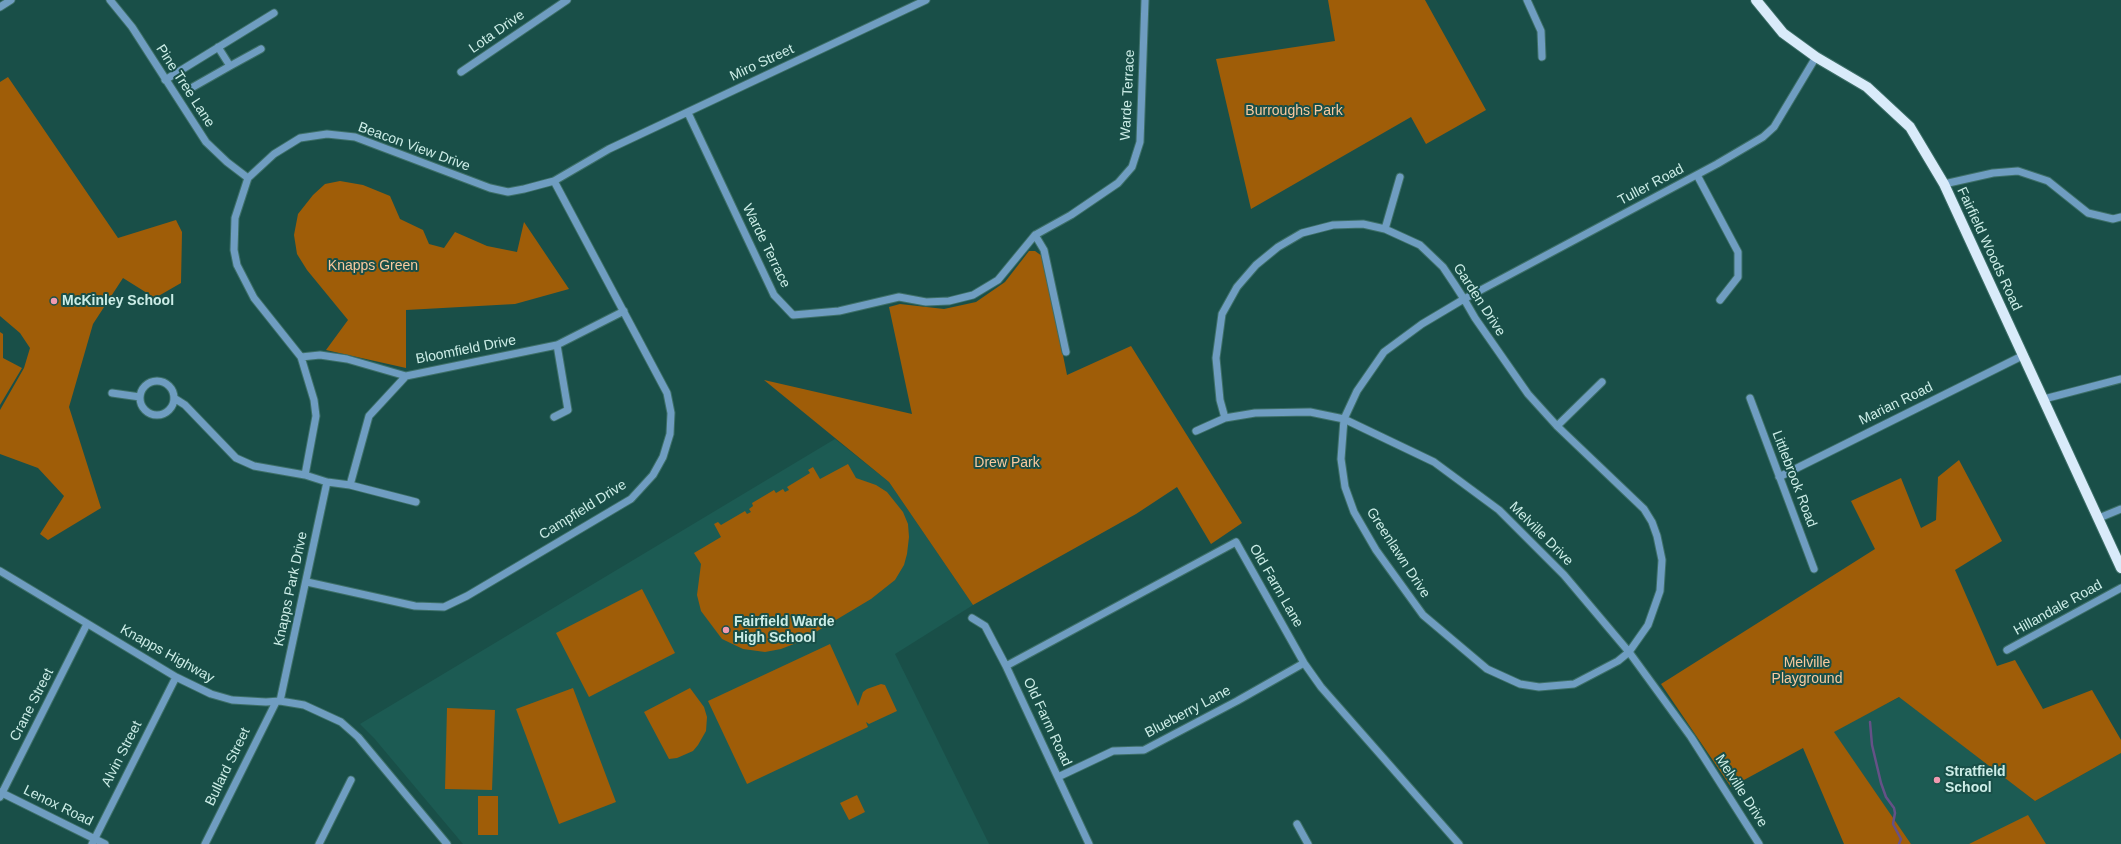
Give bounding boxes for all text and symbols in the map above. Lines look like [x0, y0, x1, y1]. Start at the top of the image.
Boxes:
street label: Lota Drive [466, 7, 528, 57]
street label: Pine Tree Lane [152, 41, 218, 131]
street label: Miro Street [727, 41, 797, 85]
street label: Warde Terrace [1117, 49, 1139, 141]
park label: Burroughs Park [1245, 103, 1343, 119]
street label: Beacon View Drive [356, 119, 472, 175]
street label: Tuller Road [1615, 161, 1687, 209]
street label: Fairfield Woods Road [1953, 185, 2025, 313]
street label: Warde Terrace [738, 201, 794, 291]
park label: Knapps Green [328, 258, 418, 274]
street label: Garden Drive [1449, 261, 1509, 339]
place label: McKinley School [62, 293, 174, 309]
marker: McKinley School [49, 296, 59, 306]
street label: Bloomfield Drive [414, 332, 518, 368]
street label: Marian Road [1856, 379, 1936, 429]
street label: Littlebrook Road [1768, 428, 1820, 530]
park label: Drew Park [974, 455, 1040, 471]
street label: Campfield Drive [536, 476, 630, 544]
street label: Melville Drive [1506, 499, 1576, 569]
street label: Greenlawn Drive [1363, 505, 1433, 601]
street label: Knapps Park Drive [271, 530, 311, 648]
street label: Old Farm Lane [1245, 541, 1307, 631]
street label: Hillandale Road [2011, 577, 2105, 639]
place label: Fairfield Warde High School [734, 614, 835, 646]
street label: Knapps Highway [117, 621, 217, 687]
marker: Fairfield Warde High School [721, 625, 731, 635]
park label: Melville Playground [1772, 655, 1842, 688]
street label: Crane Street [6, 666, 58, 744]
street label: Old Farm Road [1019, 675, 1075, 769]
street label: Blueberry Lane [1142, 682, 1234, 742]
street label: Alvin Street [98, 718, 146, 790]
street label: Bullard Street [202, 725, 254, 809]
street label: Melville Drive [1711, 752, 1771, 830]
place label: Stratfield School [1945, 764, 2006, 796]
marker: Stratfield School [1932, 775, 1942, 785]
street label: Lenox Road [20, 782, 96, 830]

